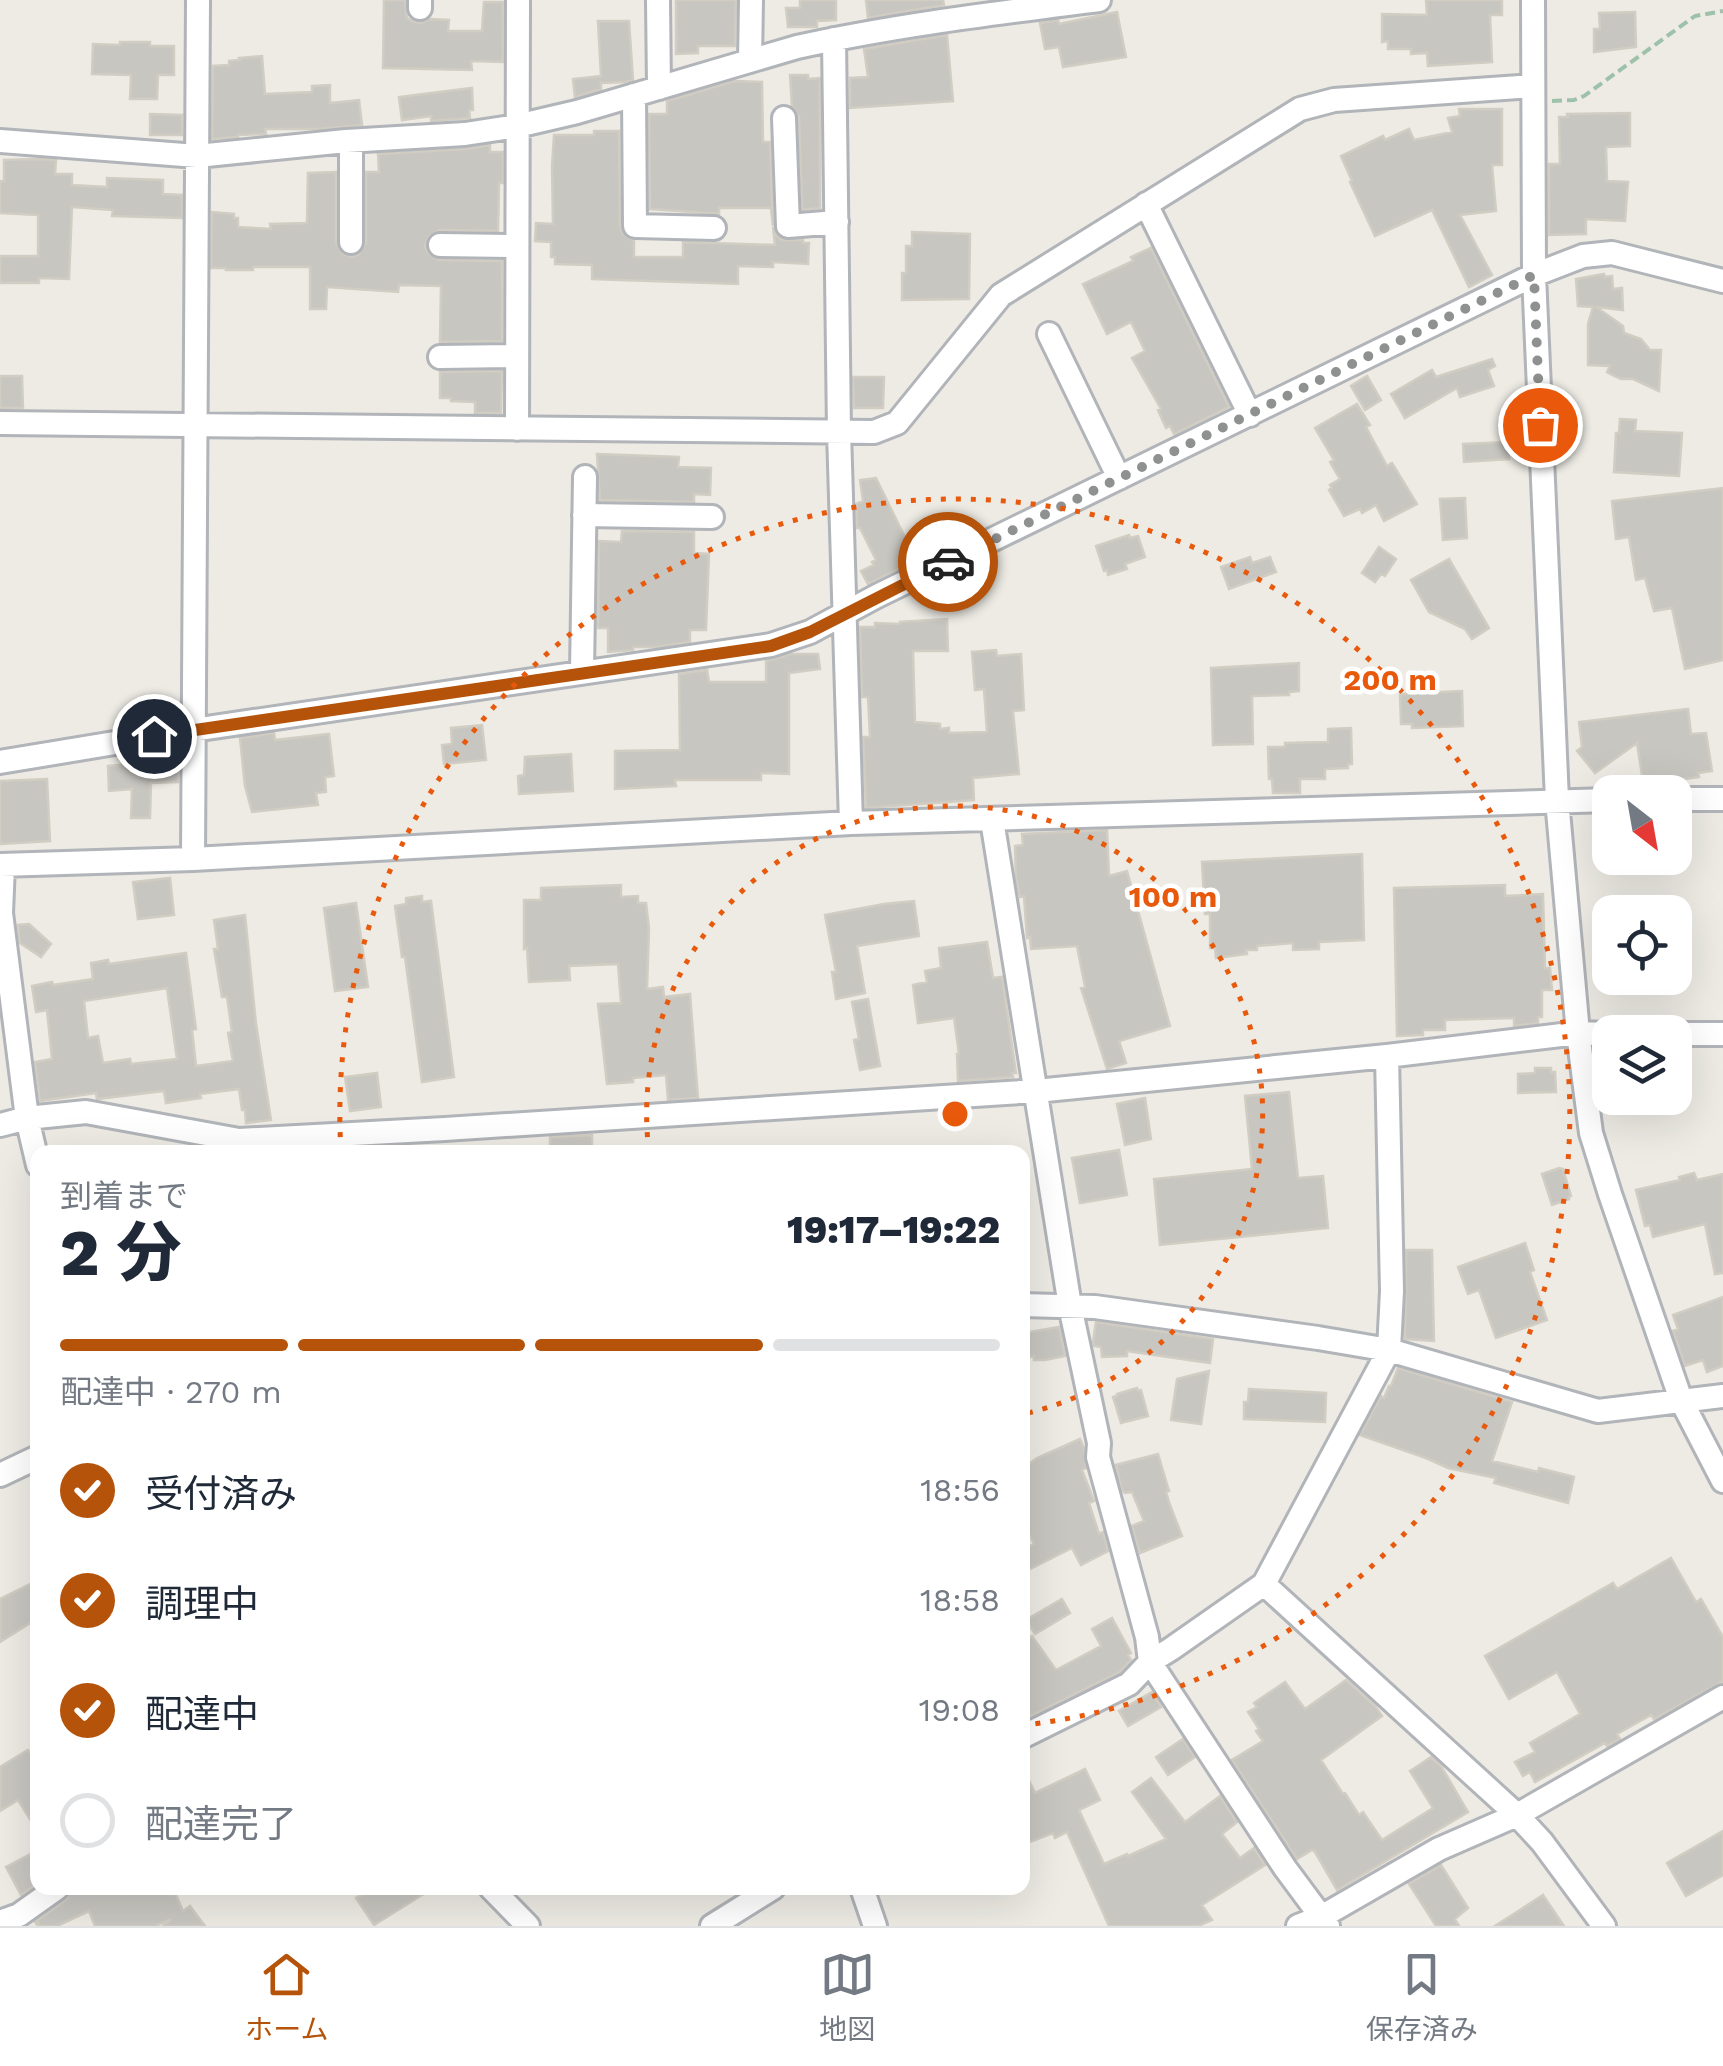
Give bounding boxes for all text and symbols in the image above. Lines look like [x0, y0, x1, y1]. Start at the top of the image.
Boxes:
pin [1498, 383, 1583, 468]
icon: bag [1513, 398, 1568, 453]
courier [898, 512, 998, 612]
icon: car [921, 535, 976, 590]
text: 200 m [1343, 662, 1437, 697]
pin [112, 694, 197, 779]
icon: home [127, 709, 182, 764]
north arrow [1592, 775, 1692, 875]
map controls [1592, 775, 1692, 1115]
text: 100 m [1129, 879, 1217, 914]
button: locate [1592, 895, 1692, 995]
button: layers [1592, 1015, 1692, 1115]
centre of rings [937, 1096, 973, 1132]
text: 到着まで [60, 1177, 188, 1215]
text: 19:17–19:22 [787, 1208, 1000, 1252]
text: 2 分 [60, 1215, 181, 1291]
text: 配達中 · 270 m [60, 1373, 282, 1411]
icon: check [60, 1463, 115, 1518]
text: 18:56 [920, 1471, 1000, 1509]
text: 受付済み [145, 1472, 297, 1516]
icon: check [60, 1573, 115, 1628]
text: 18:58 [920, 1581, 1000, 1619]
text: 調理中 [145, 1582, 259, 1626]
icon: check [60, 1683, 115, 1738]
text: 19:08 [919, 1691, 1000, 1729]
text: 配達中 [145, 1692, 259, 1736]
text: 配達完了 [145, 1802, 297, 1846]
tab: ホーム [245, 1947, 328, 2047]
tab: 地図 [819, 1947, 875, 2047]
tab: 保存済み [1366, 1947, 1478, 2047]

